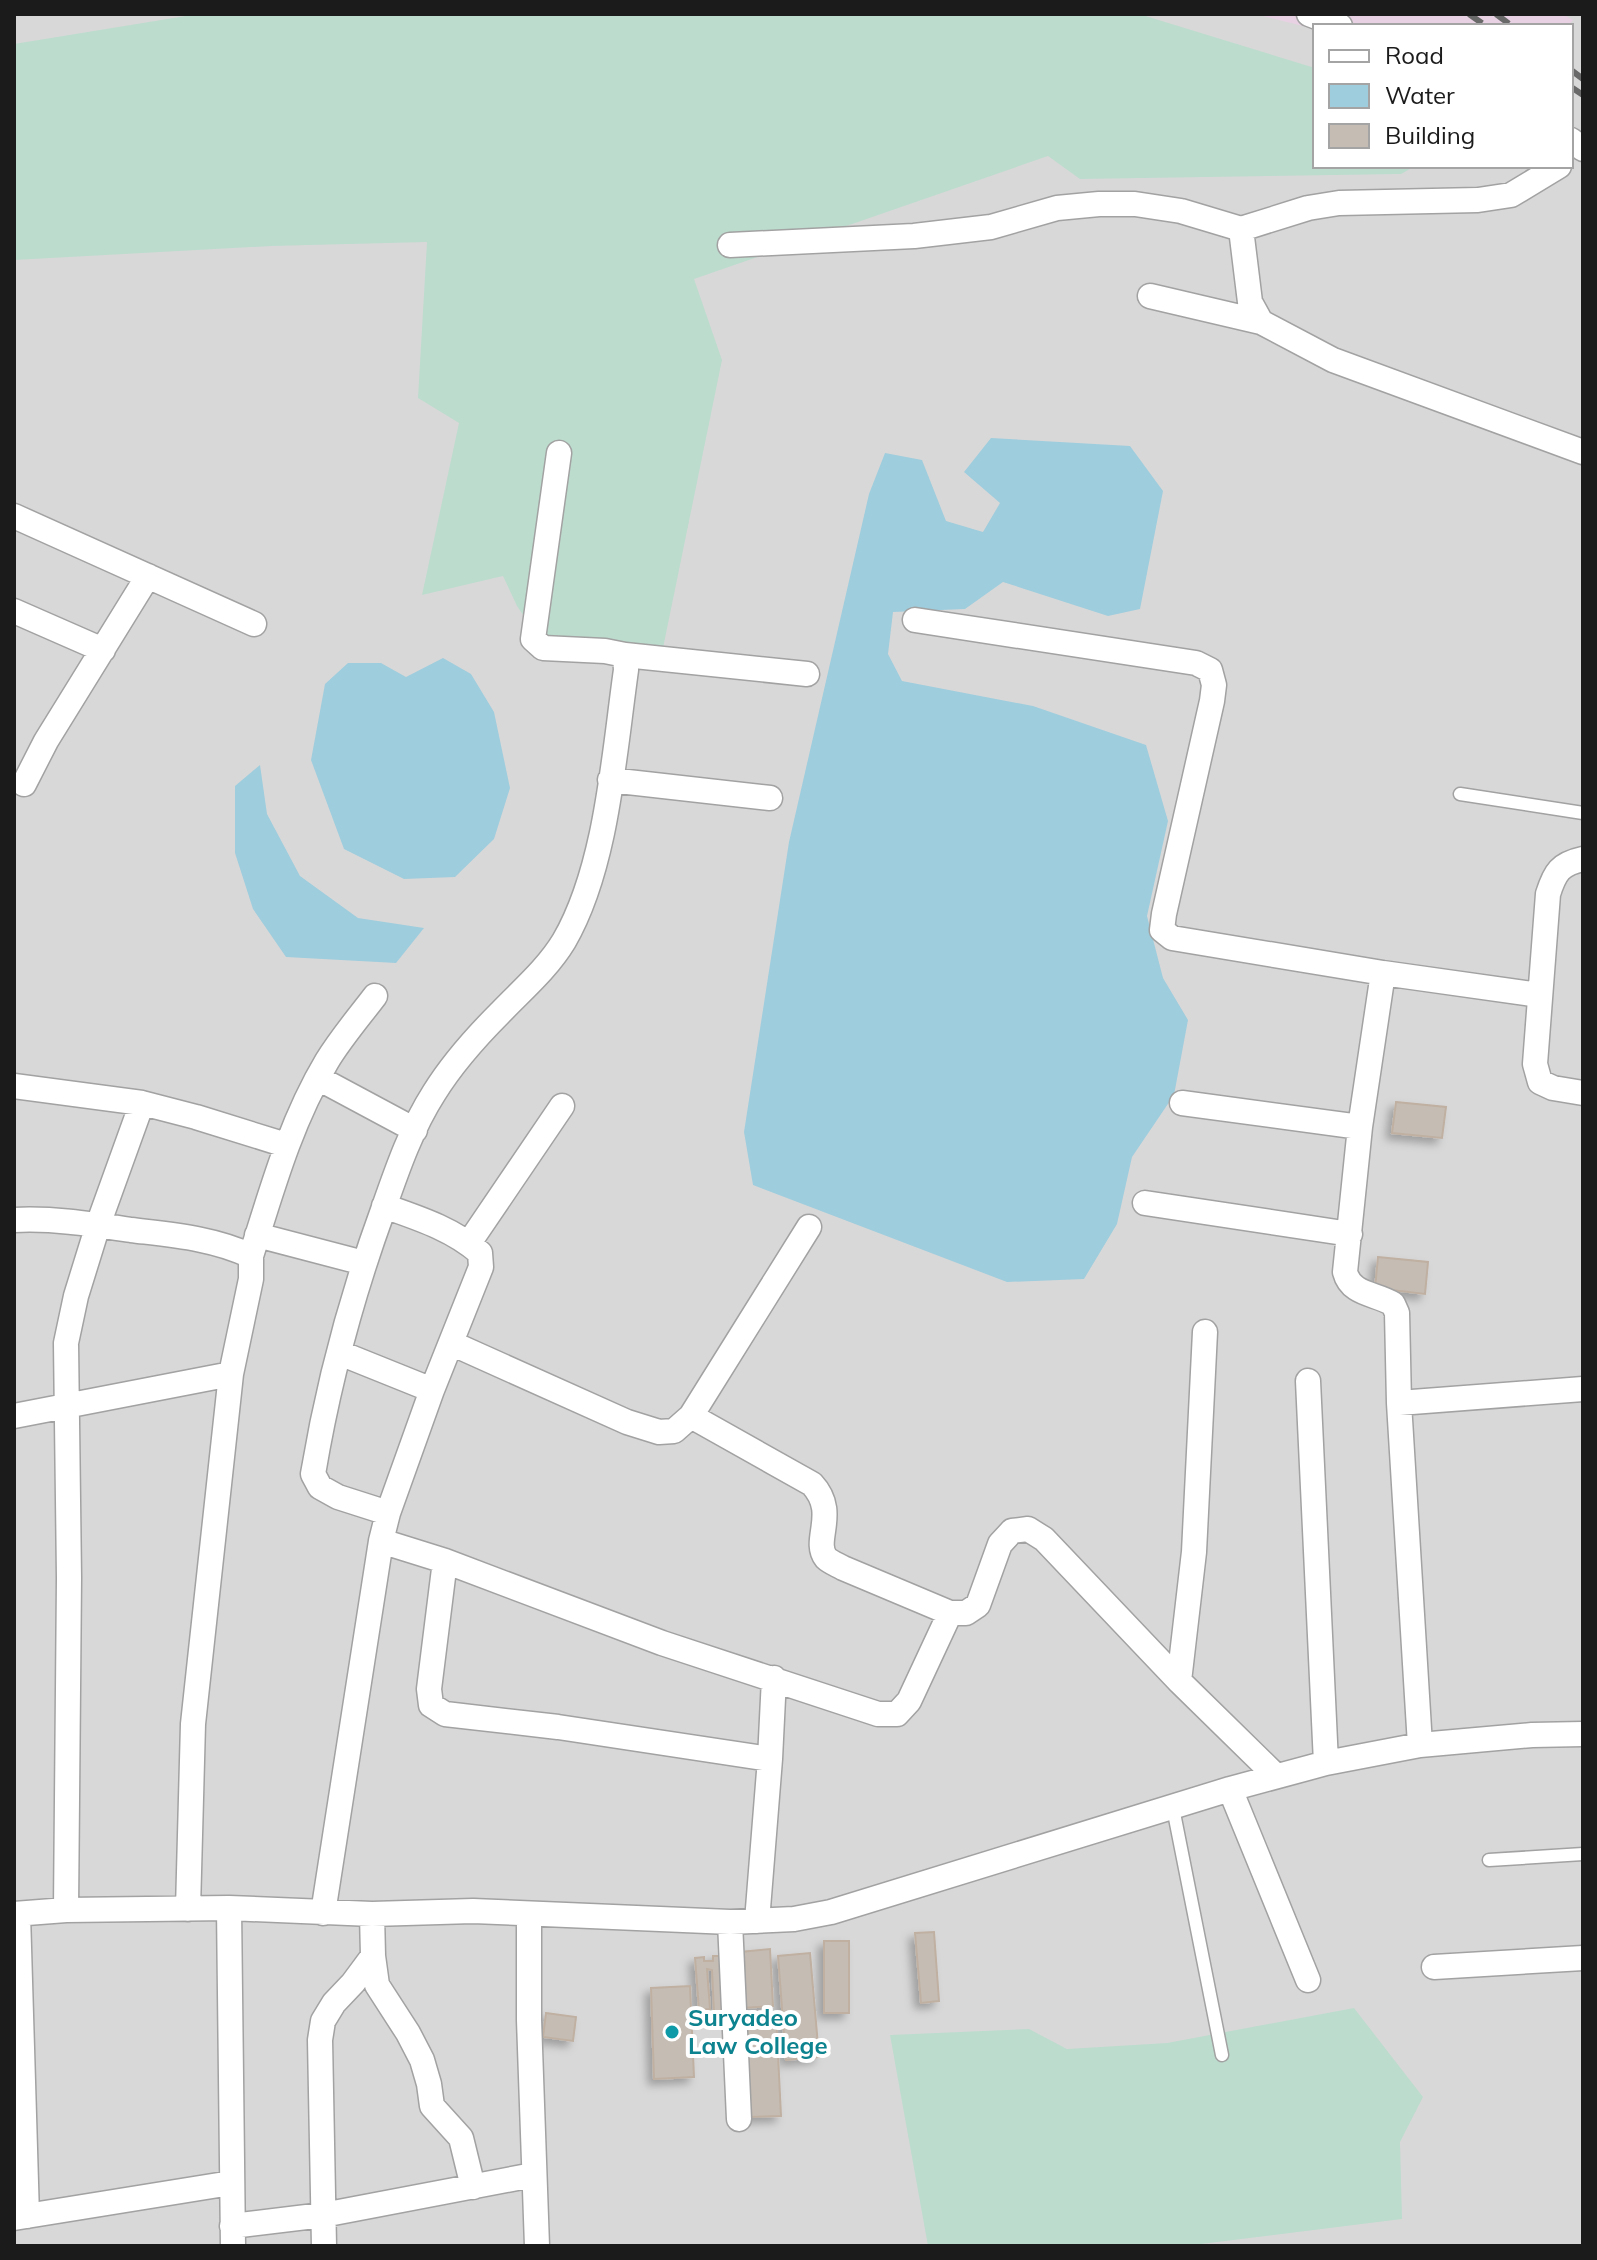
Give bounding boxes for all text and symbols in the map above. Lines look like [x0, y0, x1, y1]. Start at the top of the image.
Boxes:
legend [1313, 24, 1573, 168]
text: Road [1385, 40, 1444, 70]
text: Water [1385, 80, 1455, 110]
text: Building [1385, 120, 1475, 150]
place label: Suryadeo Law College [688, 2002, 828, 2060]
marker: Suryadeo Law College [663, 2023, 681, 2041]

